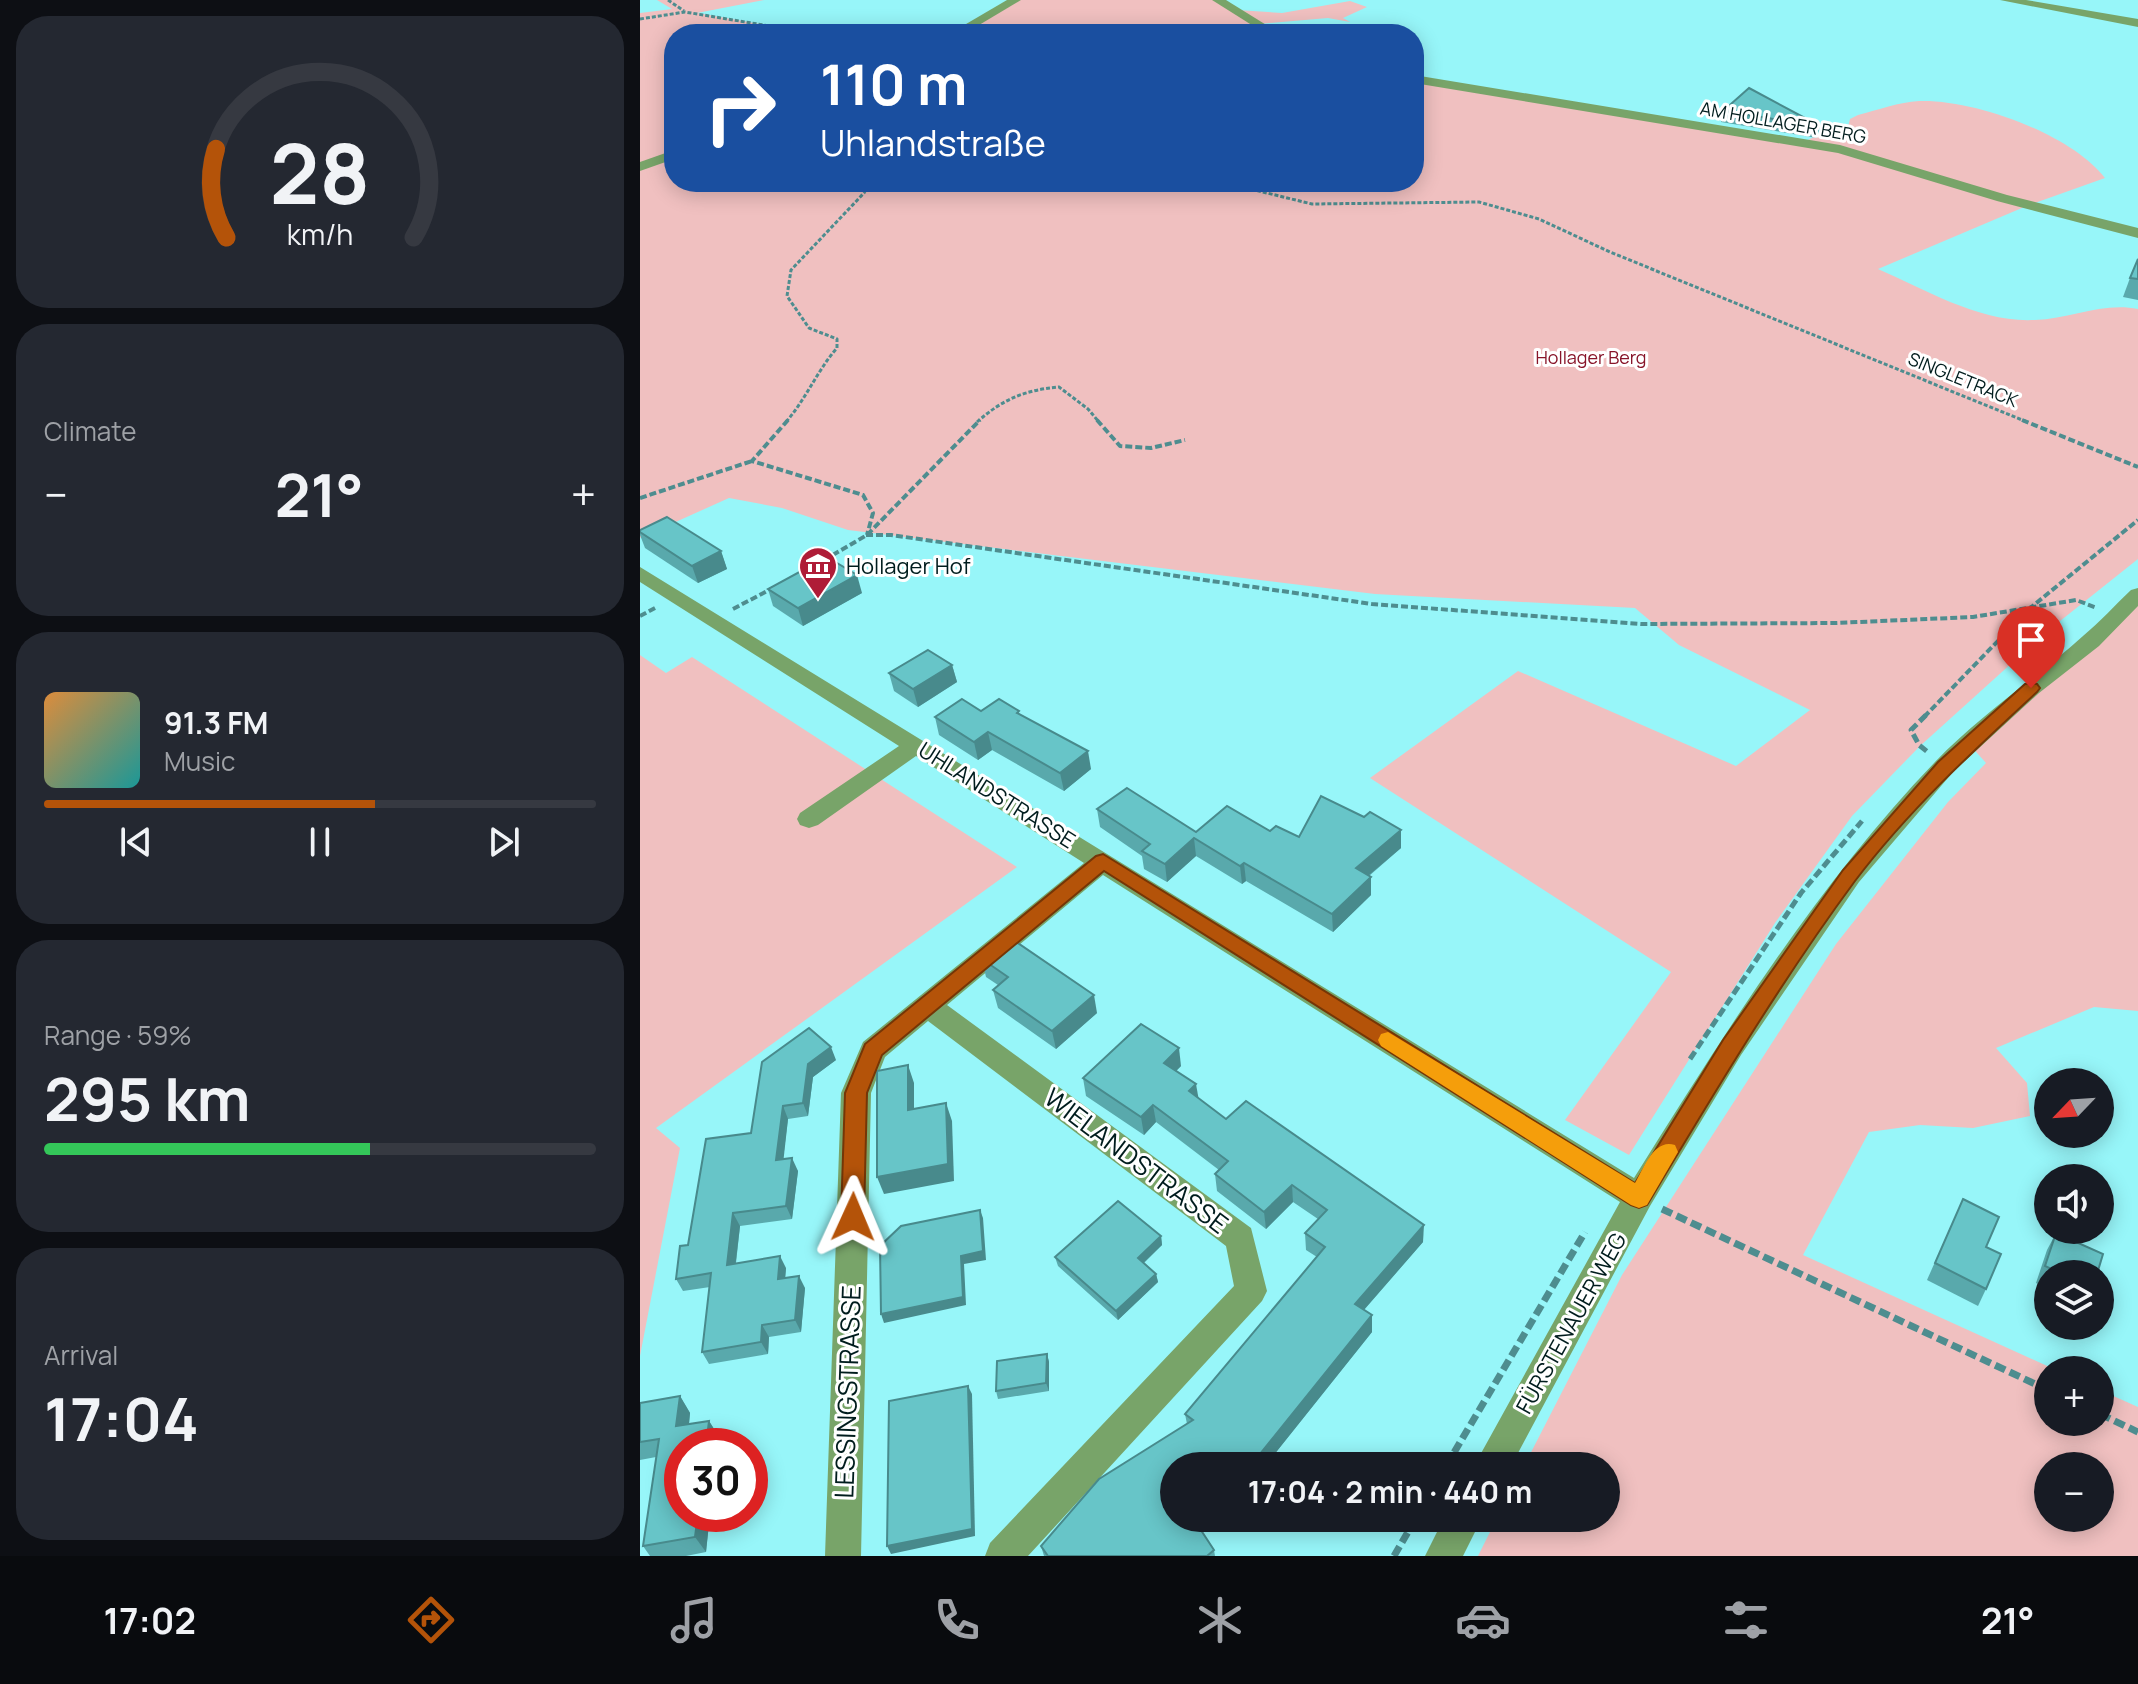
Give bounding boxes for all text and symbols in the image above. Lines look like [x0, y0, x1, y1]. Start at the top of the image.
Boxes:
text: 110 m [820, 45, 967, 122]
icon: right [688, 56, 792, 160]
street label: AM HOLLAGER BERG [1698, 96, 1868, 148]
text: 28 [270, 115, 370, 229]
text: Uhlandstraße [820, 118, 1046, 167]
text: km/h [287, 215, 353, 254]
park label: Hollager Berg [1536, 345, 1646, 369]
street label: SINGLETRACK [1905, 346, 2022, 412]
text: Climate [44, 413, 136, 449]
text: 21° [275, 453, 364, 535]
text: − [44, 464, 68, 524]
text: + [571, 464, 596, 524]
museum icon: Hollager Hof [797, 545, 839, 600]
place label: Hollager Hof [846, 551, 971, 581]
pin [1997, 606, 2065, 688]
icon: arrive [2009, 618, 2053, 662]
text: 91.3 FM [164, 702, 269, 743]
street label: UHLANDSTRASSE [913, 735, 1081, 855]
text: Music [164, 743, 235, 779]
icon: previous [114, 820, 158, 864]
icon: pause [298, 820, 342, 864]
icon: next [482, 820, 526, 864]
text: Range · 59% [44, 1017, 192, 1053]
text: 295 km [44, 1057, 250, 1139]
north arrow [2034, 1068, 2114, 1148]
map controls [2034, 1068, 2114, 1532]
street label: WIELANDSTRASSE [1037, 1079, 1236, 1241]
button: sound [2034, 1164, 2114, 1244]
position arrow [811, 1175, 895, 1259]
street label: FÜRSTENAUER WEG [1509, 1227, 1633, 1419]
button: layers [2034, 1260, 2114, 1340]
street label: LESSINGSTRASSE [825, 1285, 869, 1499]
text: Arrival [44, 1337, 118, 1373]
button: + [2034, 1356, 2114, 1436]
text: 17:04 [44, 1377, 199, 1459]
speed limit sign: 30 [664, 1428, 768, 1532]
button: − [2034, 1452, 2114, 1532]
text: 17:04 · 2 min · 440 m [1248, 1471, 1532, 1512]
icon: directions [403, 1592, 459, 1648]
icon: music [666, 1592, 722, 1648]
icon: phone [929, 1592, 985, 1648]
icon: climate [1192, 1592, 1248, 1648]
icon: car [1455, 1592, 1511, 1648]
icon: filters [1718, 1592, 1774, 1648]
text: 17:02 [104, 1596, 196, 1645]
text: 21° [1981, 1596, 2034, 1645]

